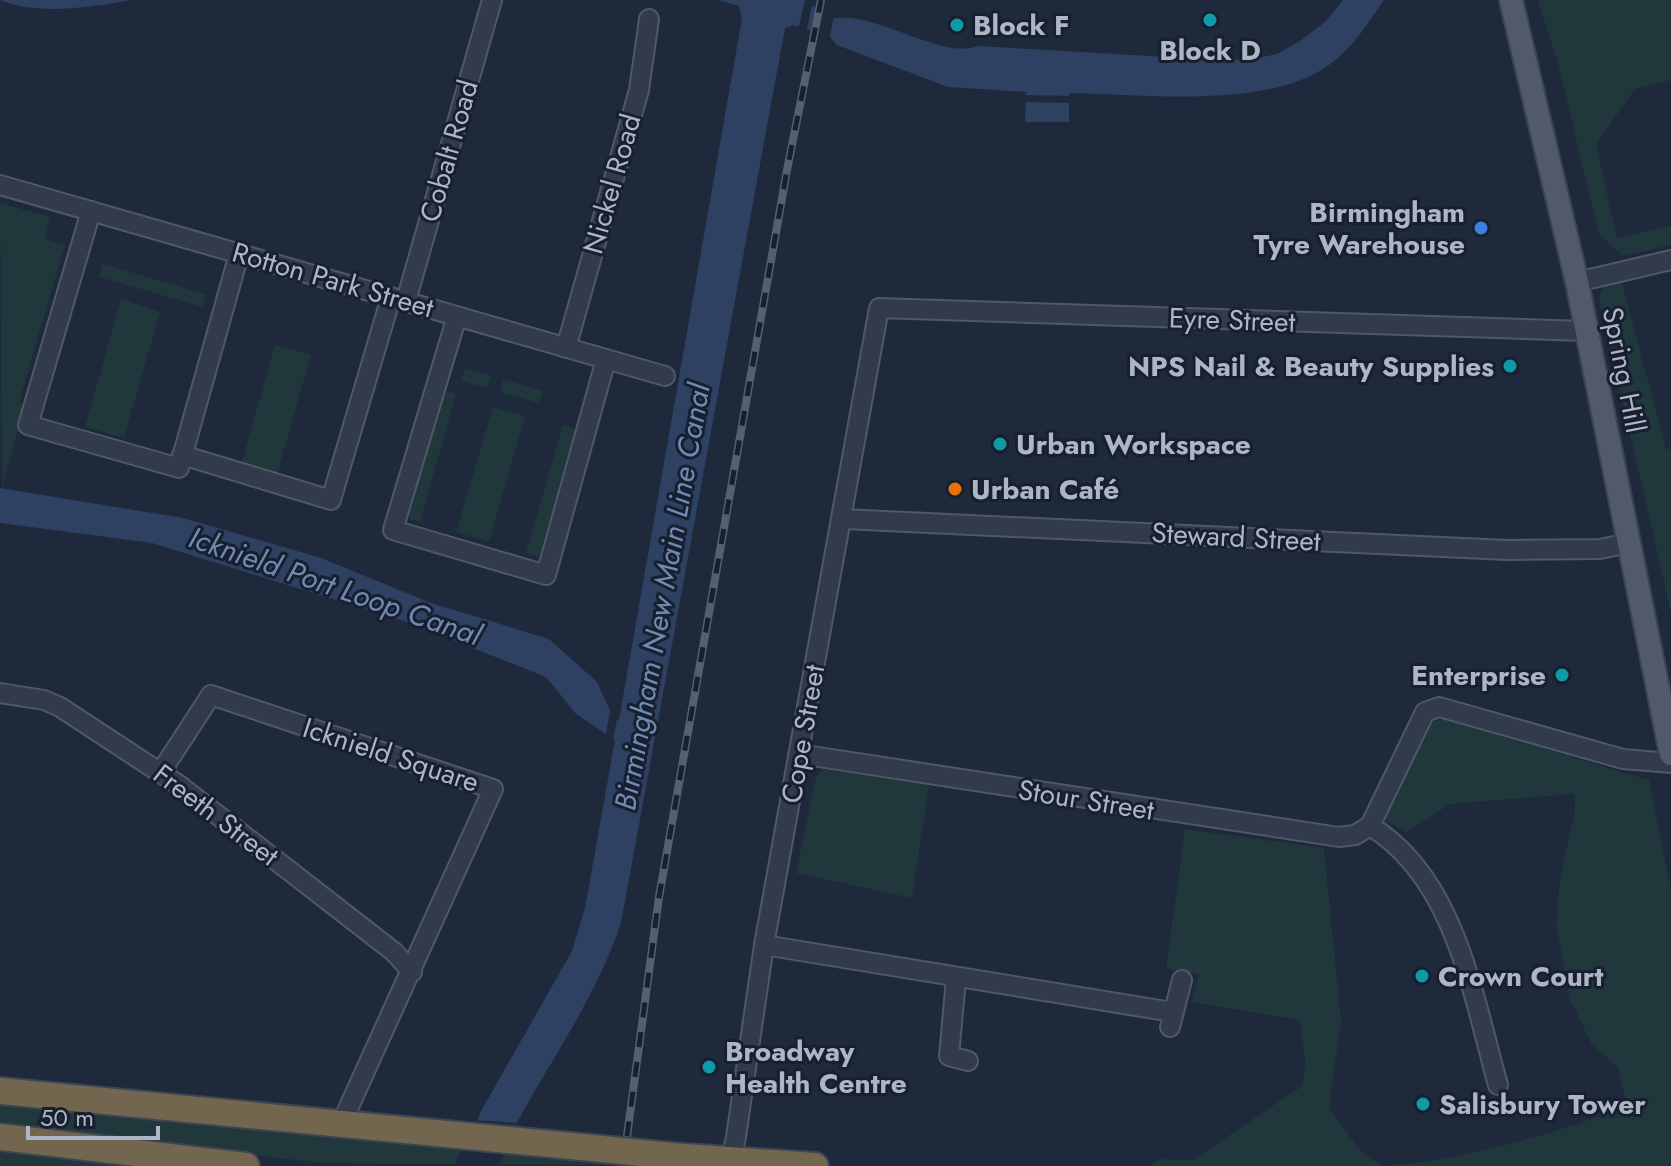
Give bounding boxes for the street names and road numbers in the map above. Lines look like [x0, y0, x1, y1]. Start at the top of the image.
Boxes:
street label: Cobalt Road [409, 75, 489, 227]
street label: Nickel Road [572, 109, 652, 259]
street label: Rotton Park Street [227, 232, 439, 328]
street label: Eyre Street [1168, 297, 1296, 343]
street label: Spring Hill [1592, 304, 1656, 436]
street label: Steward Street [1150, 512, 1322, 562]
street label: Cope Street [771, 661, 835, 807]
street label: Icknield Square [298, 707, 484, 803]
street label: Freeth Street [145, 754, 288, 876]
street label: Stour Street [1015, 769, 1157, 831]

